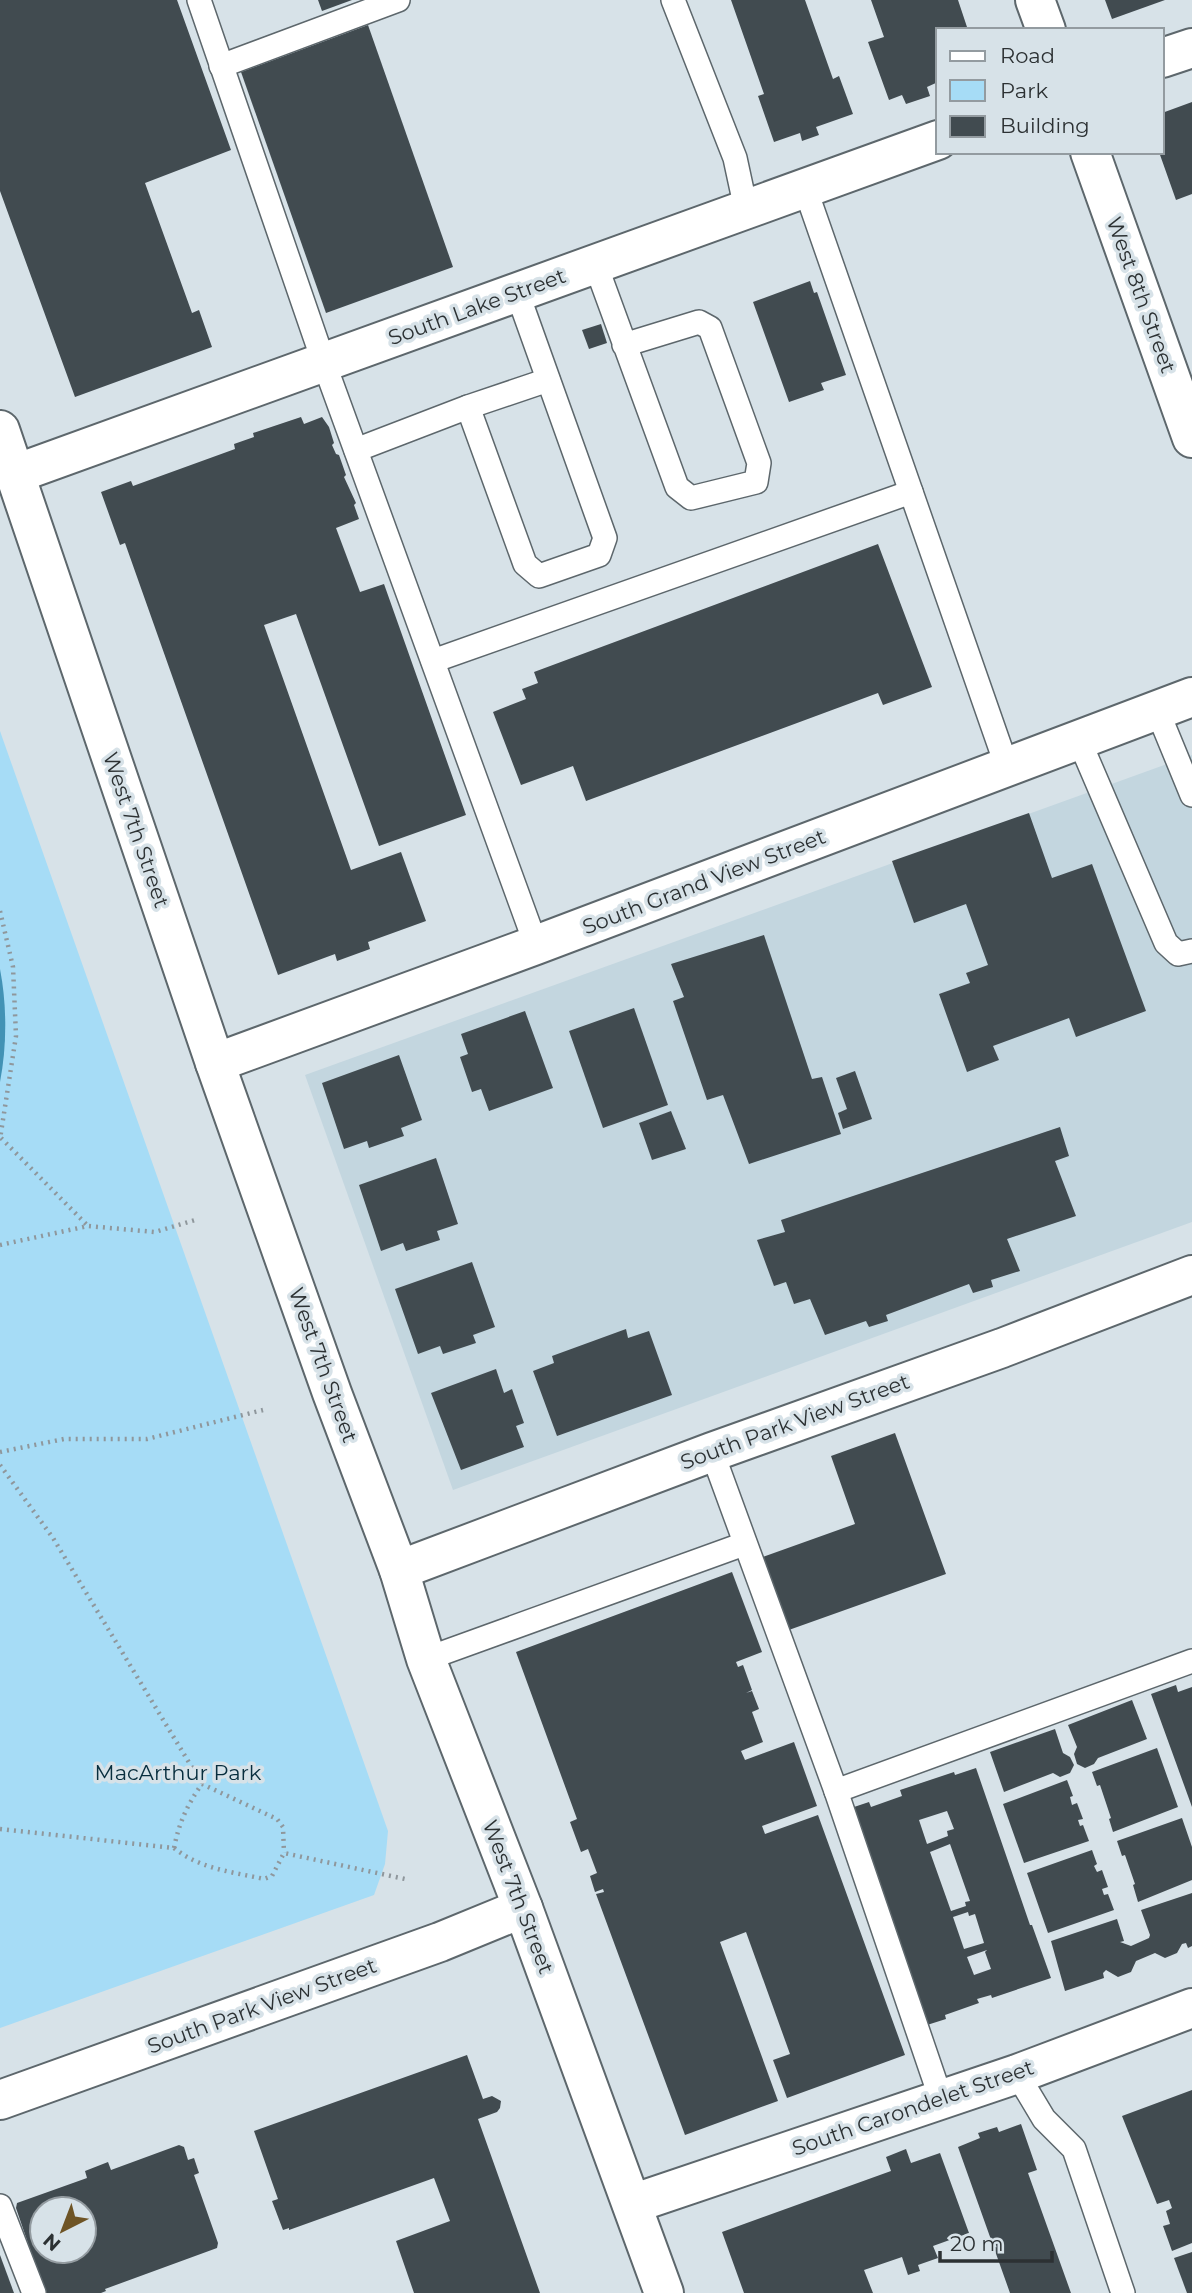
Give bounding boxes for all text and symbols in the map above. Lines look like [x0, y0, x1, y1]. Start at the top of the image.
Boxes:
legend [936, 28, 1164, 154]
text: Road [1000, 43, 1055, 68]
text: Park [1000, 78, 1048, 103]
text: Building [1000, 113, 1090, 138]
street label: West 8th Street [1102, 213, 1181, 376]
street label: South Lake Street [385, 263, 569, 350]
street label: West 7th Street [98, 749, 175, 911]
street label: South Grand View Street [579, 824, 829, 940]
street label: West 7th Street [284, 1284, 363, 1446]
street label: South Park View Street [677, 1368, 913, 1475]
park label: MacArthur Park [95, 1760, 262, 1785]
street label: West 7th Street [478, 1816, 559, 1977]
street label: South Park View Street [144, 1952, 380, 2059]
street label: South Carondelet Street [789, 2054, 1037, 2161]
north arrow [28, 2195, 98, 2265]
scale bar [940, 2220, 1052, 2264]
text: N [39, 2229, 65, 2256]
text: 20 m [950, 2231, 1004, 2256]

